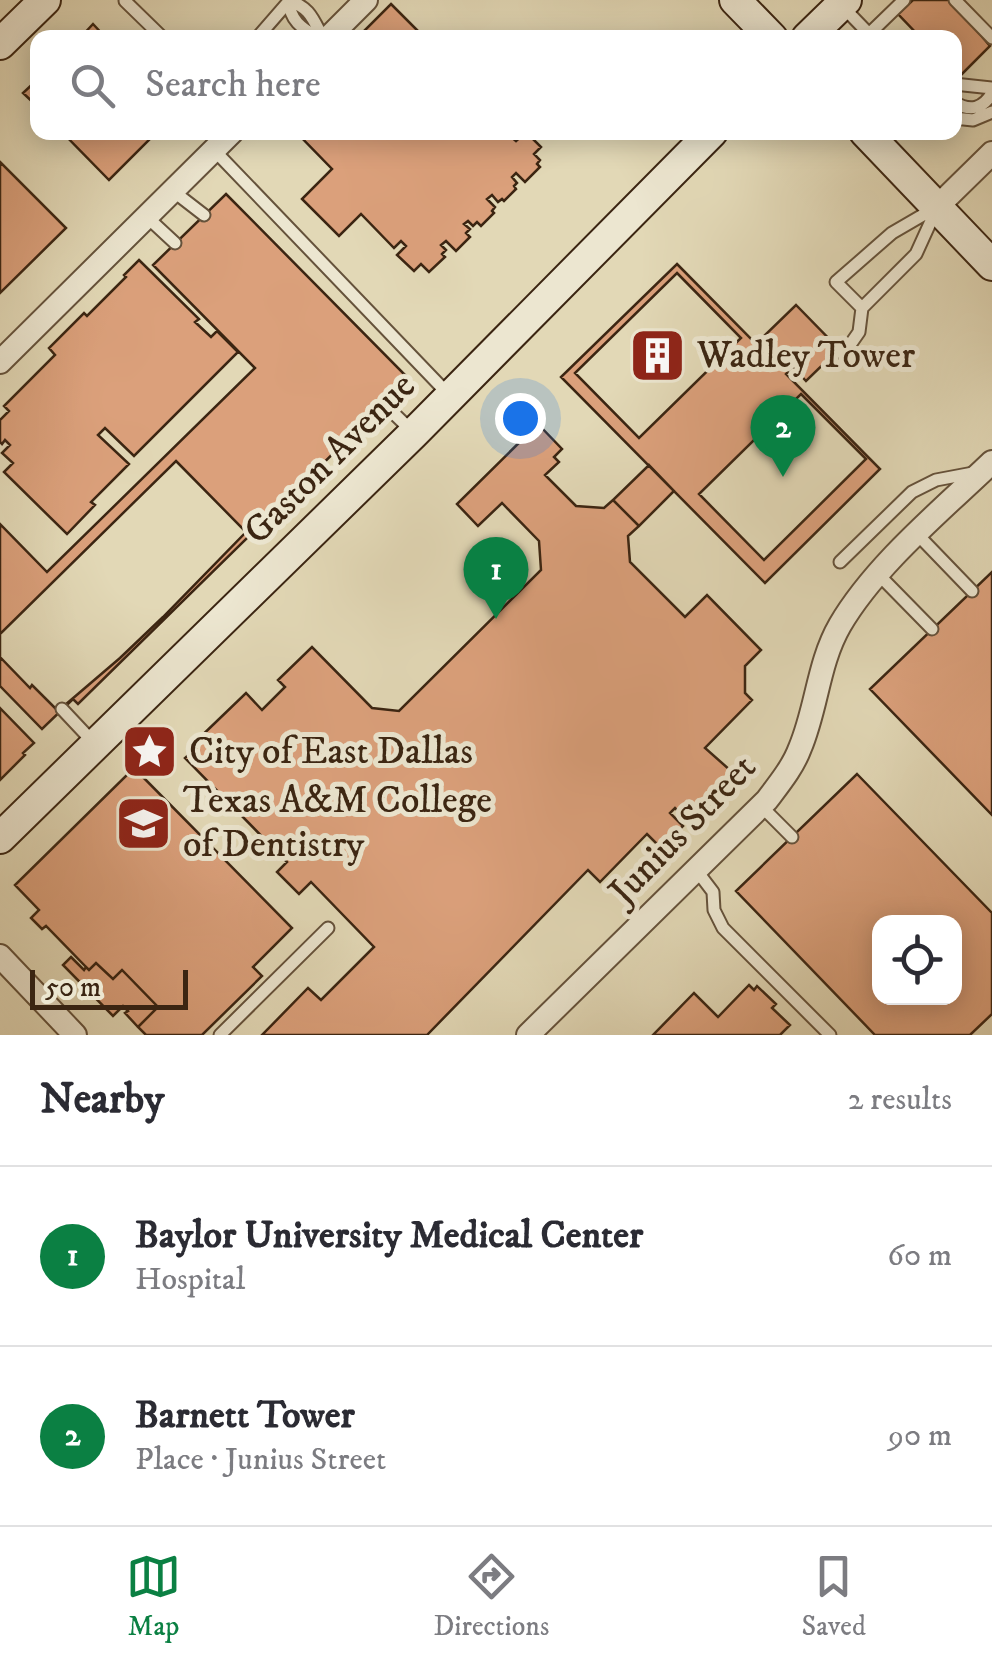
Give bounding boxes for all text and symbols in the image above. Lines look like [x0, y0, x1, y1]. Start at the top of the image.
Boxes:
search box [30, 30, 962, 140]
icon: search [65, 58, 120, 113]
text: Search here [145, 61, 321, 109]
building icon: Wadley Tower [628, 326, 688, 386]
place label: Wadley Tower [696, 332, 915, 380]
street label: Gaston Avenue [234, 363, 426, 555]
your location [495, 393, 546, 444]
pin: 2 [750, 394, 816, 477]
pin: 1 [464, 536, 528, 619]
place icon: City of East Dallas [120, 722, 180, 782]
place label: City of East Dallas [189, 728, 473, 776]
street label: Junius Street [597, 744, 767, 918]
place label: Texas A&M College of Dentistry [183, 777, 492, 869]
school or university icon: Texas A&M College of Dentistry [114, 793, 174, 853]
map controls [872, 915, 962, 1005]
button: locate [872, 915, 962, 1005]
scale bar [30, 965, 188, 1010]
text: 50 m [45, 970, 101, 1005]
text: Nearby [40, 1074, 164, 1126]
text: 2 results [848, 1080, 952, 1120]
text: Baylor University Medical Center [135, 1212, 643, 1260]
text: 1 [67, 1236, 78, 1276]
text: 60 m [887, 1236, 952, 1276]
text: Hospital [135, 1260, 245, 1300]
text: Barnett Tower [135, 1392, 355, 1440]
text: 2 [65, 1416, 80, 1456]
text: 90 m [888, 1416, 952, 1456]
text: Place · Junius Street [135, 1440, 386, 1480]
tab: Map [126, 1549, 181, 1644]
tab: Directions [433, 1549, 549, 1644]
tab: Saved [802, 1549, 866, 1644]

